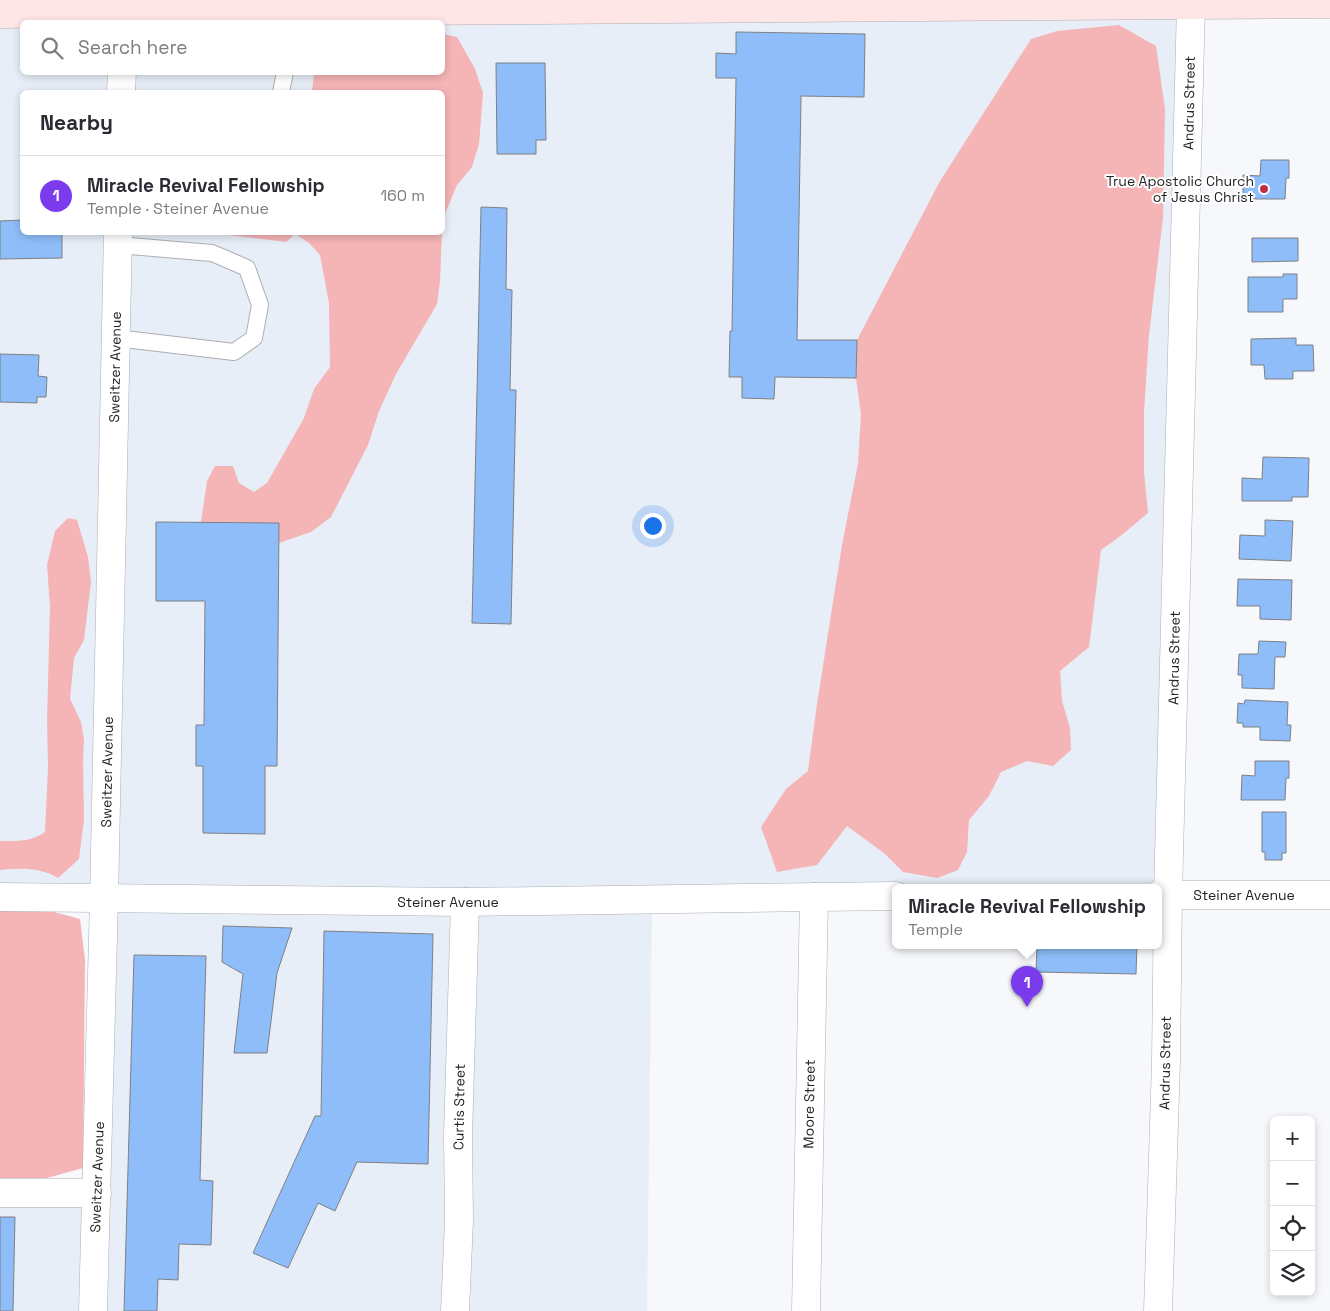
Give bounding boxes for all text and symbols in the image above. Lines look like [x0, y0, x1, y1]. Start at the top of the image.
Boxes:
search box [20, 20, 445, 75]
icon: search [38, 34, 66, 62]
text: Search here [78, 35, 188, 60]
street label: Andrus Street [1179, 56, 1199, 150]
text: Nearby [40, 109, 113, 136]
place label: True Apostolic Church of Jesus Christ [1106, 172, 1254, 206]
text: Miracle Revival Fellowship [87, 173, 325, 198]
marker: True Apostolic Church of Jesus Christ [1258, 183, 1270, 195]
text: 1 [52, 185, 60, 206]
text: 160 m [380, 185, 425, 206]
text: Temple · Steiner Avenue [87, 198, 269, 219]
street label: Sweitzer Avenue [105, 311, 125, 423]
your location [640, 513, 666, 539]
street label: Andrus Street [1164, 611, 1184, 705]
street label: Sweitzer Avenue [97, 716, 117, 828]
popup [892, 884, 1162, 949]
street label: Steiner Avenue [1193, 886, 1295, 904]
street label: Steiner Avenue [397, 893, 499, 911]
text: Miracle Revival Fellowship [908, 894, 1146, 919]
text: Temple [908, 919, 963, 940]
pin: 1 [1011, 966, 1043, 1007]
street label: Andrus Street [1155, 1016, 1175, 1110]
street label: Moore Street [799, 1059, 819, 1149]
street label: Curtis Street [449, 1064, 469, 1150]
map controls [1270, 1116, 1315, 1296]
button: + [1270, 1116, 1315, 1161]
street label: Sweitzer Avenue [86, 1121, 108, 1233]
button: − [1270, 1161, 1315, 1206]
button: locate [1270, 1206, 1315, 1251]
button: layers [1270, 1251, 1315, 1296]

